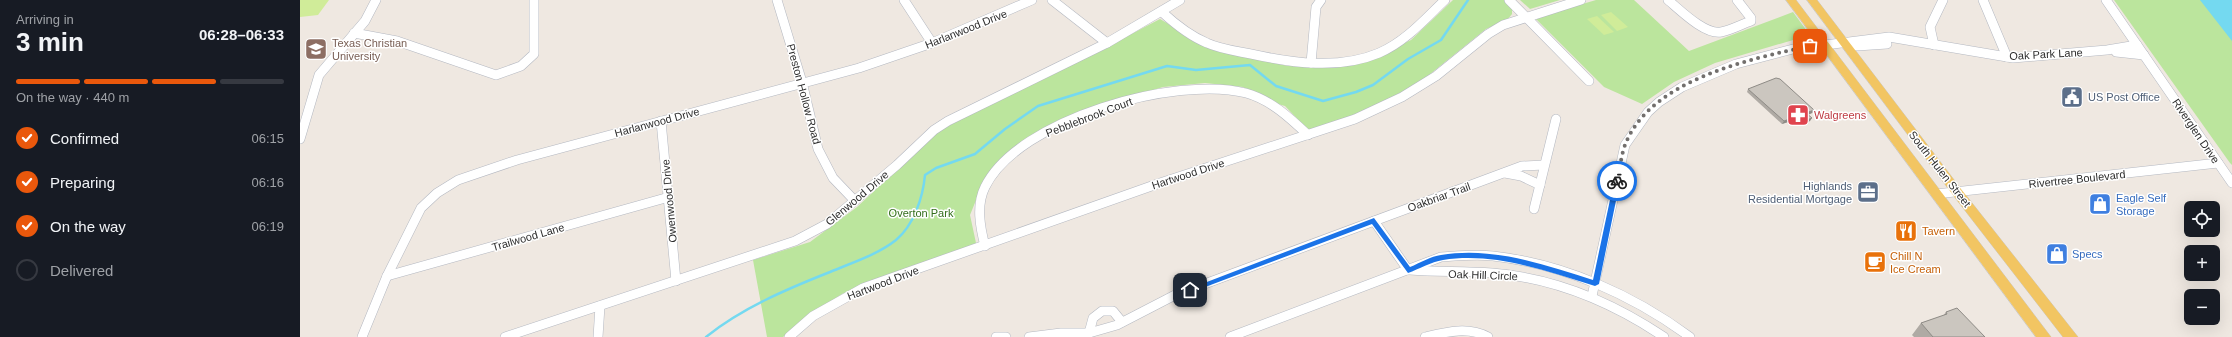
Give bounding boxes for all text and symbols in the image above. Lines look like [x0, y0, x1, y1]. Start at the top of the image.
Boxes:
street label: Harlanwood Drive [923, 7, 1009, 51]
text: Arriving in [16, 12, 74, 27]
text: 06:28–06:33 [199, 26, 284, 43]
text: 3 min [16, 27, 84, 57]
pin [1793, 29, 1827, 63]
icon: bag [1799, 35, 1821, 57]
school or university icon: Texas Christian University [303, 36, 329, 62]
place label: Texas Christian University [332, 37, 407, 62]
street label: Preston Hollow Road [785, 43, 823, 145]
street label: Oak Park Lane [2009, 46, 2083, 62]
public building icon: US Post Office [2059, 84, 2085, 110]
text: On the way · 440 m [16, 90, 129, 105]
place label: US Post Office [2088, 91, 2160, 103]
street label: Pebblebrook Court [1044, 95, 1134, 139]
street label: Riverglen Drive [2170, 96, 2222, 166]
pharmacy icon: Walgreens [1785, 102, 1811, 128]
street label: Harlanwood Drive [613, 105, 701, 139]
place label: Walgreens [1814, 109, 1867, 121]
icon: check [16, 127, 38, 149]
street label: South Hulen Street [1907, 129, 1973, 209]
text: Confirmed [50, 130, 119, 147]
text: 06:15 [251, 131, 284, 146]
street label: Hartwood Drive [1150, 157, 1226, 191]
street label: Owenwood Drive [659, 159, 679, 243]
courier [1597, 161, 1637, 201]
street label: Glenwood Drive [823, 168, 891, 228]
street label: Rivertree Boulevard [2028, 168, 2126, 190]
icon: bike [1606, 170, 1628, 192]
icon: check [16, 171, 38, 193]
text: Preparing [50, 174, 115, 191]
text: 06:16 [251, 175, 284, 190]
office icon: Highlands Residential Mortgage [1855, 179, 1881, 205]
street label: Oakbriar Trail [1406, 180, 1472, 214]
place label: Highlands Residential Mortgage [1748, 180, 1852, 205]
shop icon: Eagle Self Storage [2087, 191, 2113, 217]
place label: Eagle Self Storage [2116, 192, 2167, 217]
map controls [2184, 201, 2220, 325]
button: locate [2184, 201, 2220, 237]
park label: Overton Park [889, 207, 954, 219]
icon: check [16, 215, 38, 237]
text: On the way [50, 218, 126, 235]
restaurant icon: Tavern [1893, 218, 1919, 244]
text: 06:19 [251, 219, 284, 234]
street label: Trailwood Lane [490, 221, 566, 253]
place label: Tavern [1922, 225, 1955, 237]
shop icon: Specs [2044, 241, 2070, 267]
button: + [2184, 245, 2220, 281]
place label: Specs [2072, 248, 2103, 260]
cafe icon: Chill N Ice Cream [1862, 249, 1888, 275]
place label: Chill N Ice Cream [1890, 250, 1941, 275]
text: Delivered [50, 262, 113, 279]
street label: Hartwood Drive [845, 264, 921, 302]
street label: Oak Hill Circle [1448, 268, 1518, 282]
pin [1173, 273, 1207, 307]
icon: home [1179, 279, 1201, 301]
button: − [2184, 289, 2220, 325]

